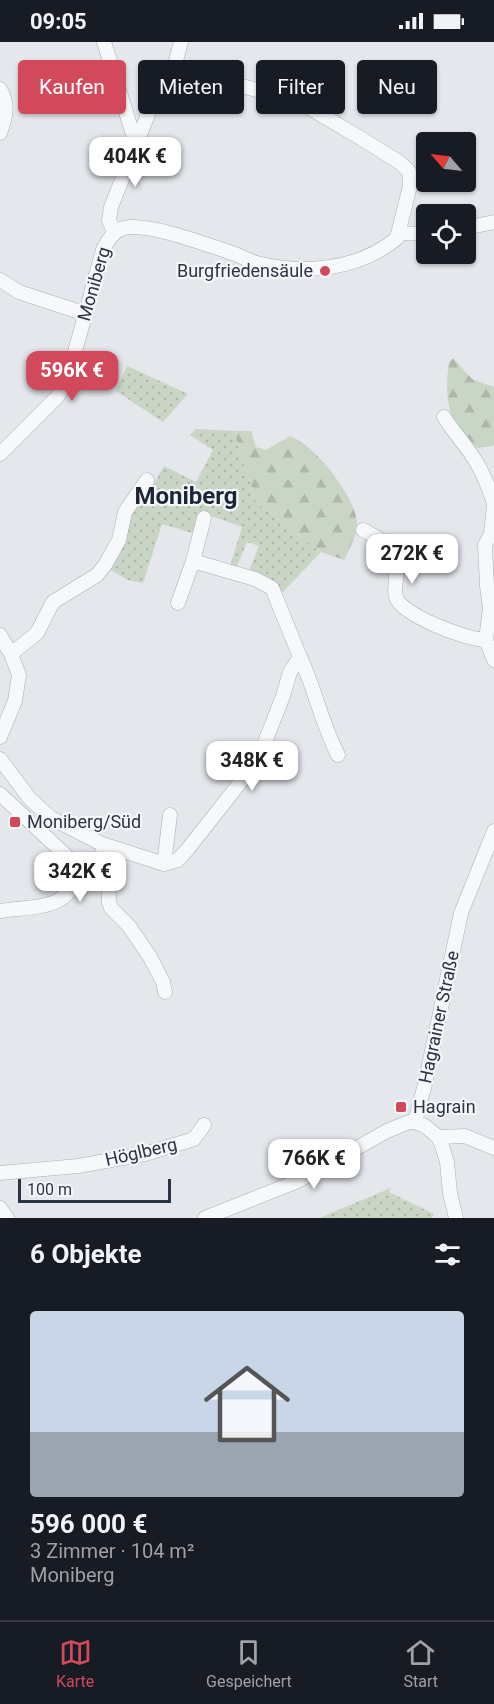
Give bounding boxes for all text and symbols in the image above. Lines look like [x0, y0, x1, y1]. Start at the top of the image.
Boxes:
text: 09:05 [30, 9, 87, 34]
chip: Kaufen [18, 60, 126, 114]
chip: Mieten [138, 60, 244, 114]
chip: Filter [256, 60, 345, 114]
chip: Neu [357, 60, 437, 114]
north arrow [416, 132, 476, 192]
map controls [416, 132, 476, 264]
pin: 404K € [86, 137, 184, 188]
text: 404K € [103, 144, 167, 168]
button: locate [416, 204, 476, 264]
street label: Moniberg [73, 244, 114, 323]
place label: Burgfriedensäule [177, 260, 313, 281]
marker: Burgfriedensäule [318, 264, 332, 278]
pin: 596K € [23, 351, 121, 402]
text: 596K € [40, 358, 104, 382]
district label: Moniberg [134, 482, 238, 510]
pin: 272K € [363, 534, 461, 585]
text: 272K € [380, 541, 444, 565]
pin: 348K € [203, 741, 301, 792]
text: 348K € [220, 748, 284, 772]
place label: Moniberg/Süd [27, 811, 141, 832]
marker: Moniberg/Süd [8, 815, 22, 829]
pin: 342K € [31, 852, 129, 903]
text: 342K € [48, 859, 112, 883]
street label: Hagrainer Straße [414, 949, 463, 1085]
place label: Hagrain [413, 1096, 476, 1117]
marker: Hagrain [394, 1100, 408, 1114]
street label: Höglberg [103, 1133, 179, 1170]
pin: 766K € [265, 1139, 363, 1190]
text: 766K € [282, 1146, 346, 1170]
scale bar [18, 1176, 171, 1204]
text: 100 m [27, 1180, 72, 1199]
icon: filters [431, 1238, 464, 1271]
text: 6 Objekte [30, 1239, 141, 1269]
icon: home [193, 1350, 301, 1458]
text: 596 000 € [30, 1509, 147, 1539]
text: 3 Zimmer · 104 m² [30, 1539, 194, 1563]
text: Moniberg [30, 1563, 114, 1587]
tab: Karte [56, 1636, 94, 1691]
tab: Gespeichert [206, 1636, 292, 1691]
tab: Start [404, 1636, 438, 1691]

